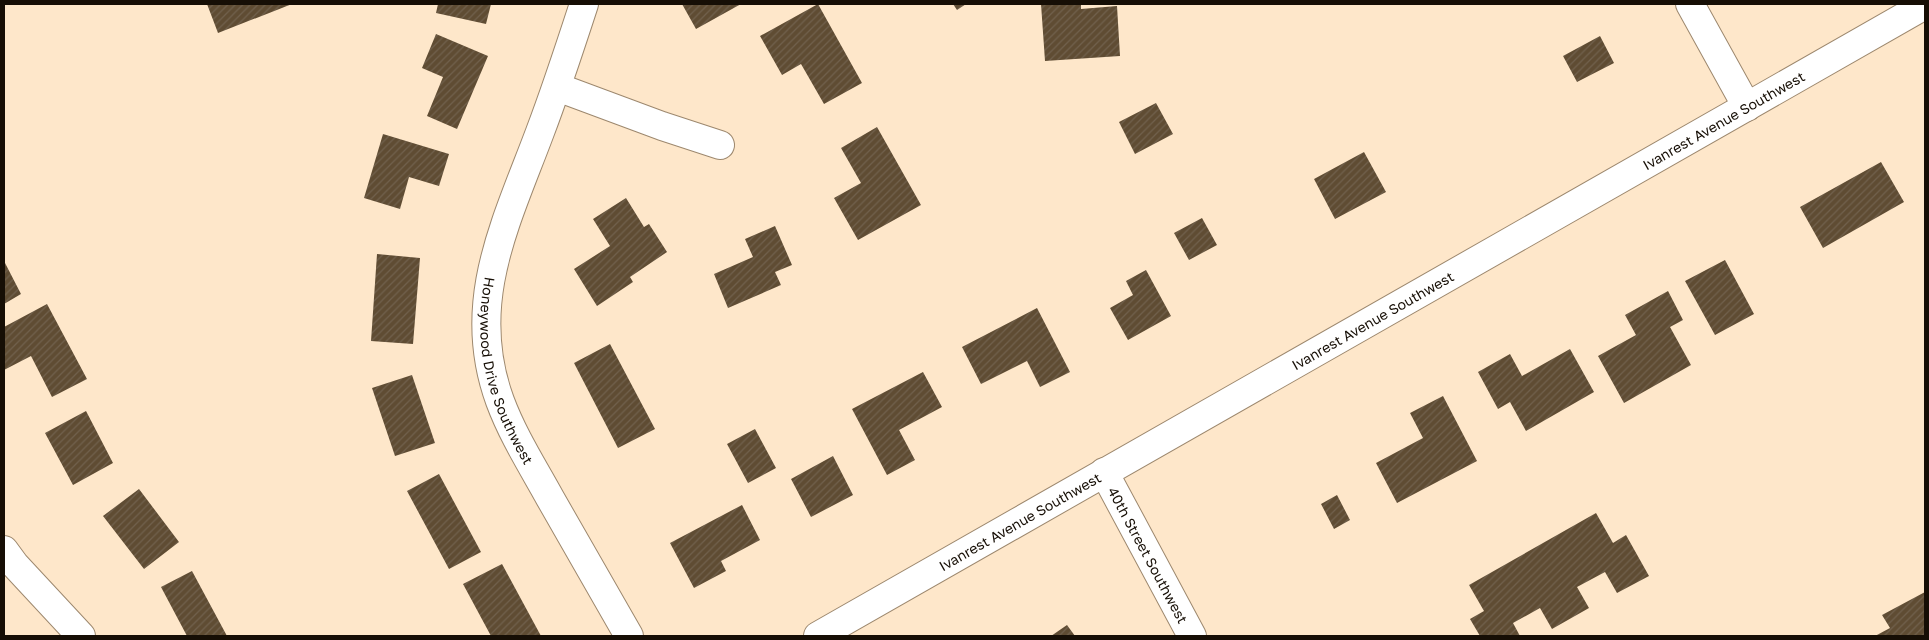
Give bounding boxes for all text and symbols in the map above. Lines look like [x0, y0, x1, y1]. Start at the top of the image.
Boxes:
street label: Ivanrest Avenue Southwest [1639, 67, 1807, 173]
street label: Ivanrest Avenue Southwest [1288, 267, 1456, 373]
street label: Honeywood Drive Southwest [478, 276, 537, 467]
street label: Ivanrest Avenue Southwest [936, 468, 1104, 574]
street label: 40th Street Southwest [1105, 484, 1192, 626]

